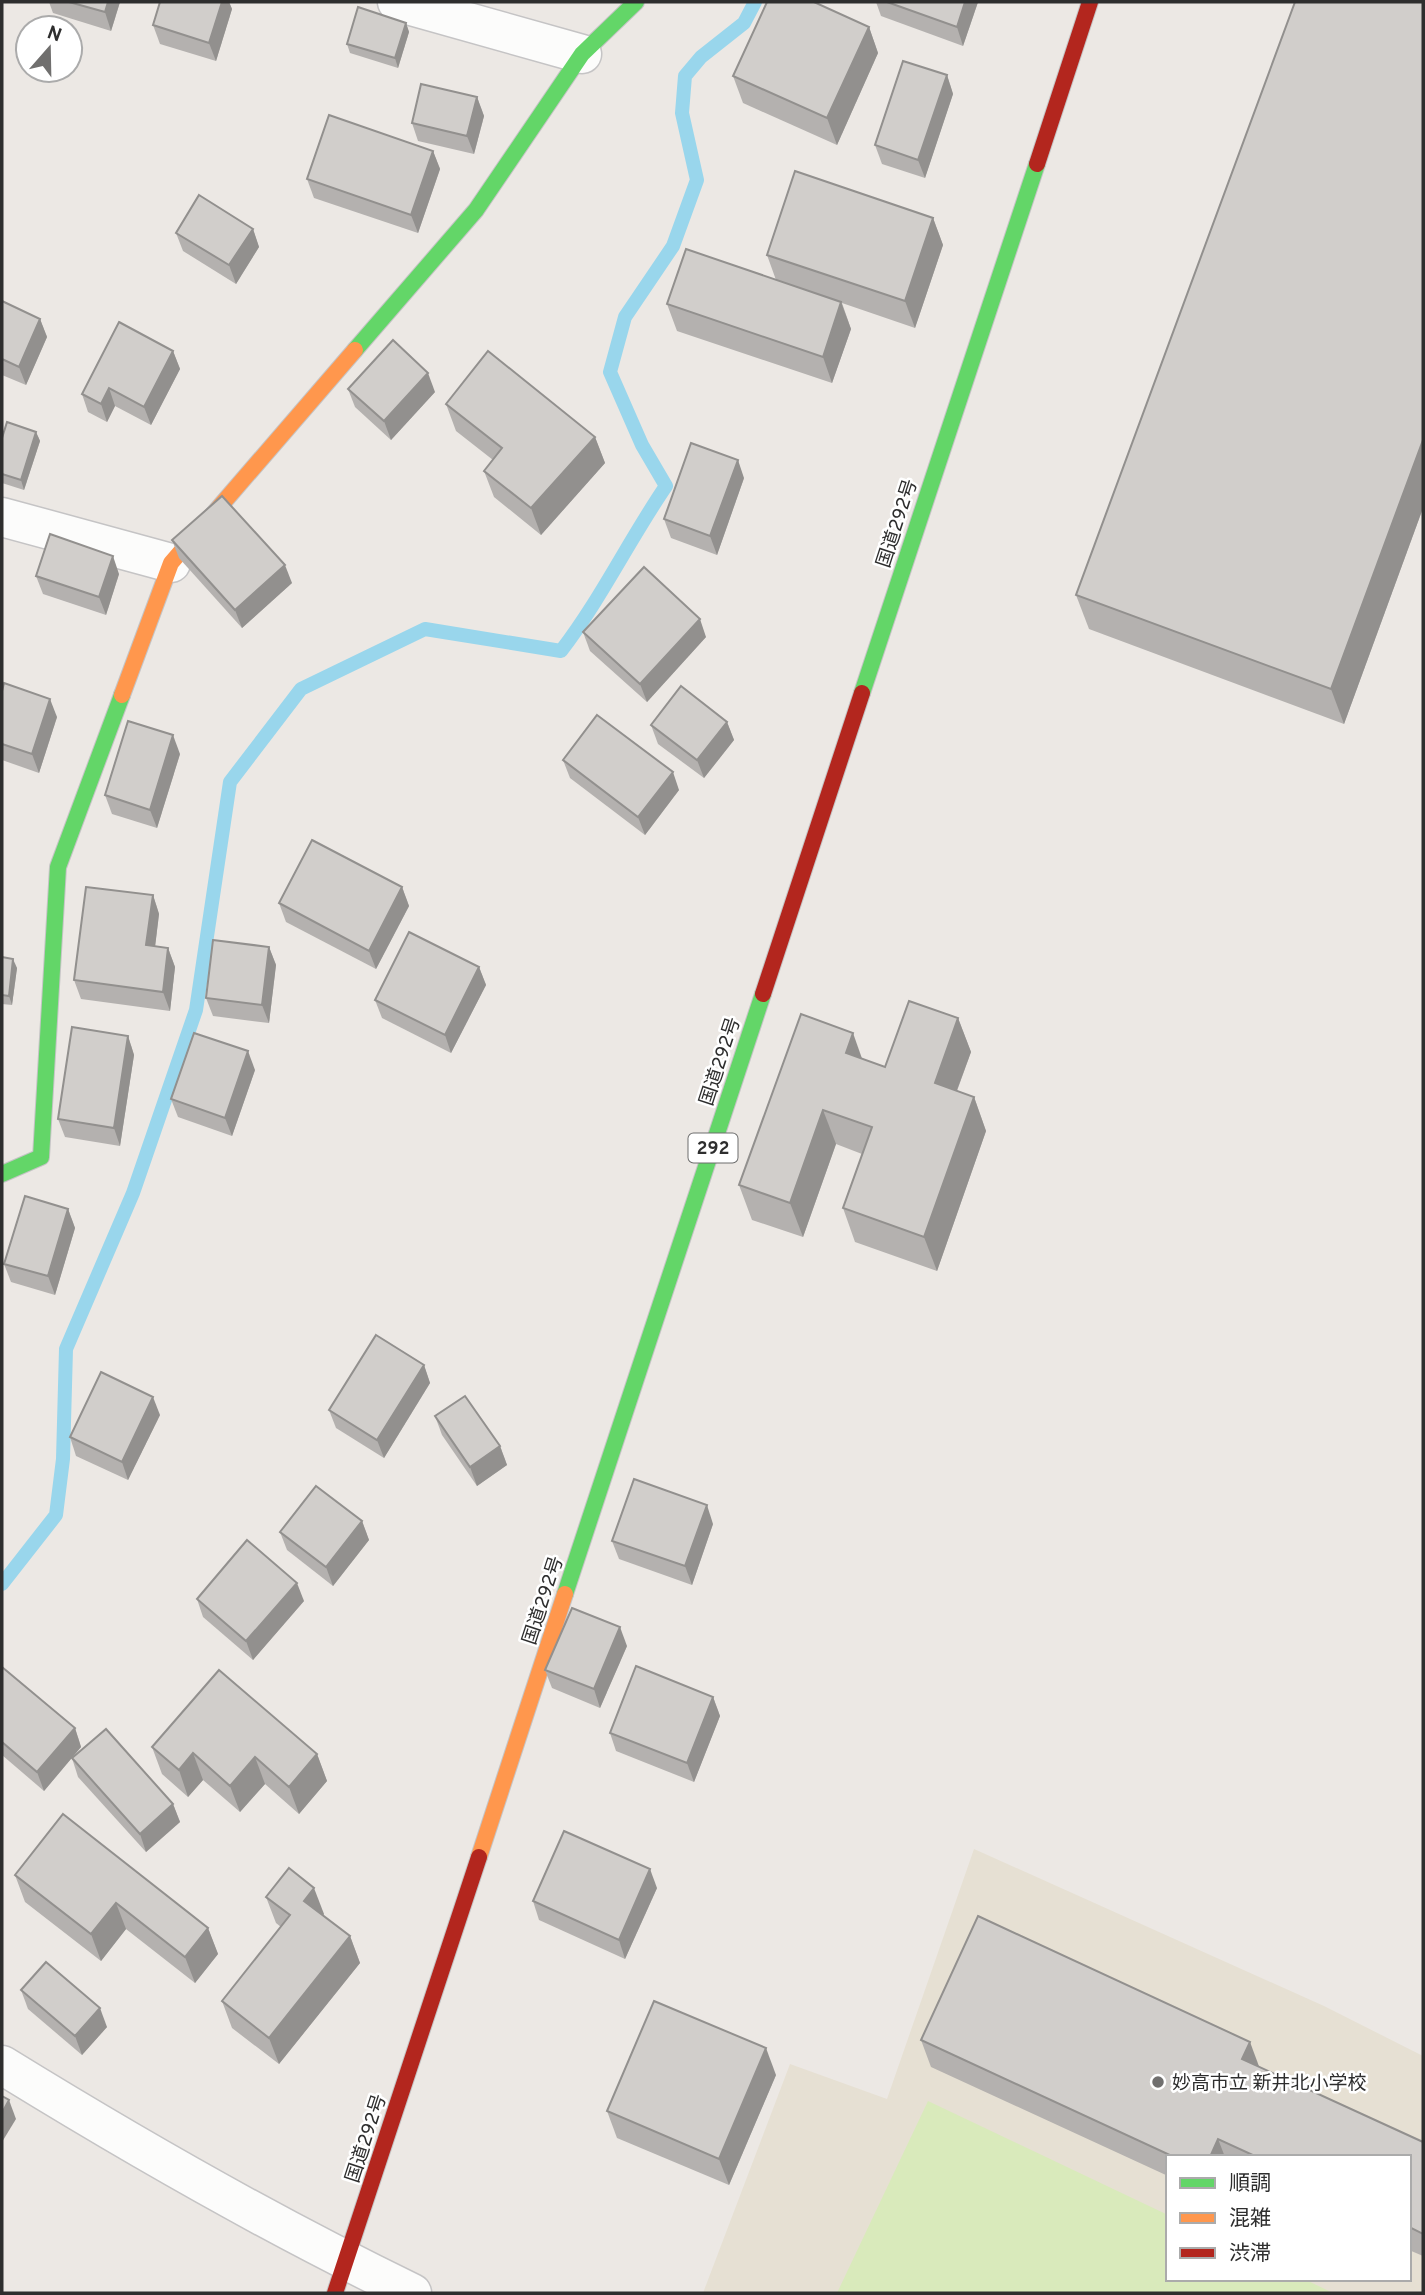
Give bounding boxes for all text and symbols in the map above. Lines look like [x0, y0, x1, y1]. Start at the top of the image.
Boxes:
north arrow [14, 14, 84, 84]
text: N [44, 21, 65, 49]
street label: 国道292号 [872, 476, 923, 571]
street label: 国道292号 [695, 1014, 746, 1109]
road number: 292 [688, 1134, 738, 1162]
street label: 国道292号 [518, 1553, 569, 1648]
place label: 妙高市立 新井北小学校 [1172, 2072, 1366, 2096]
marker: 妙高市立 新井北小学校 [1150, 2074, 1166, 2090]
street label: 国道292号 [341, 2091, 392, 2186]
legend [1166, 2155, 1411, 2281]
text: 順調 [1229, 2171, 1271, 2198]
text: 混雑 [1229, 2206, 1271, 2233]
text: 渋滞 [1229, 2241, 1271, 2268]

